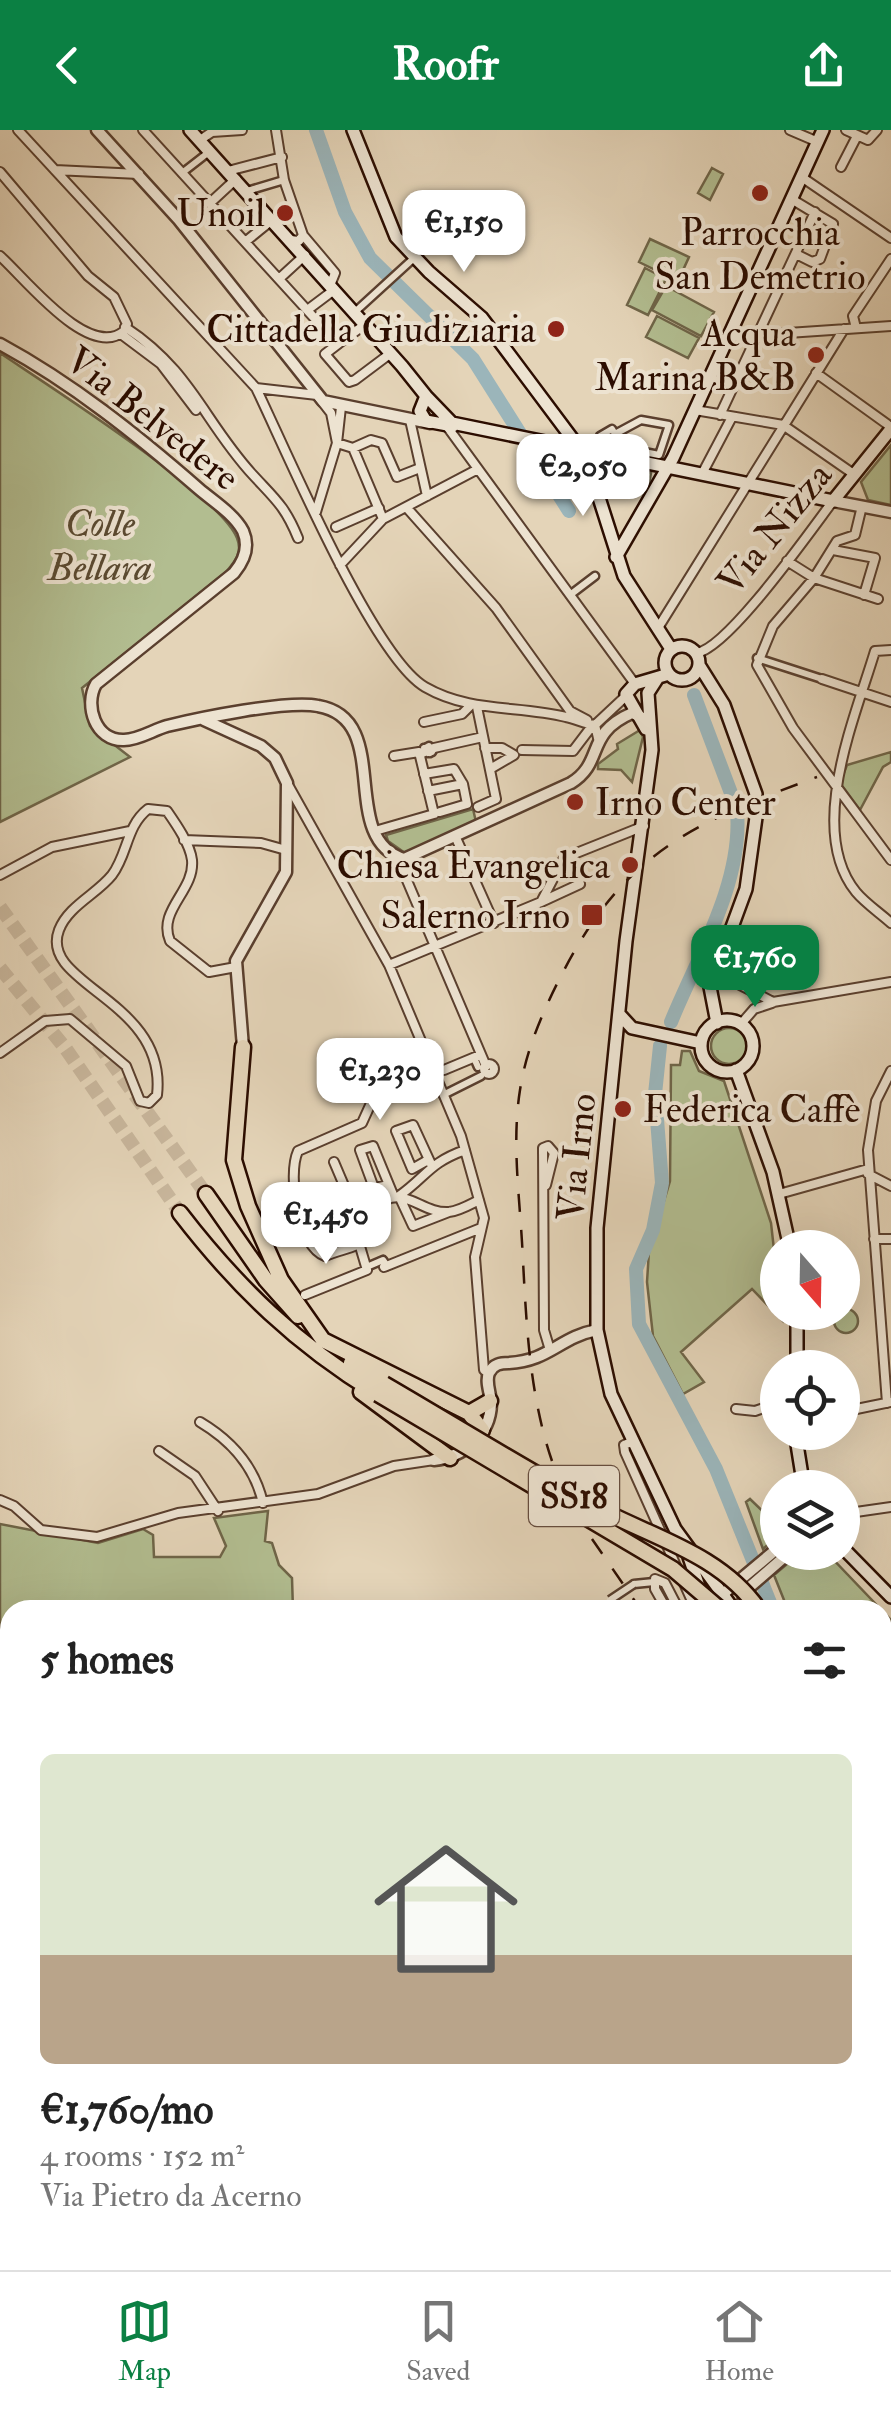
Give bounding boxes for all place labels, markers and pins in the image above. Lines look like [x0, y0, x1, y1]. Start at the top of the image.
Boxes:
marker: Parrocchia San Demetrio [749, 182, 771, 204]
place label: Unoil [177, 190, 265, 238]
pin: €1,150 [383, 190, 545, 275]
marker: Unoil [274, 202, 296, 224]
place label: Parrocchia San Demetrio [654, 209, 866, 301]
place label: Cittadella Giudiziaria [206, 306, 536, 354]
place label: Acqua Marina B&B [595, 310, 796, 402]
marker: Cittadella Giudiziaria [545, 318, 567, 340]
marker: Acqua Marina B&B [805, 344, 827, 366]
pin: €2,050 [502, 434, 664, 519]
place label: Irno Center [595, 779, 776, 827]
marker: Irno Center [564, 791, 586, 813]
place label: Chiesa Evangelica [337, 842, 610, 890]
marker: Chiesa Evangelica [619, 854, 641, 876]
place label: Salerno Irno [381, 892, 570, 940]
marker: Salerno Irno [579, 902, 605, 928]
pin: €1,760 [674, 925, 836, 1010]
pin: €1,230 [299, 1038, 461, 1123]
place label: Federica Caffè [643, 1086, 860, 1134]
marker: Federica Caffè [612, 1098, 634, 1120]
pin: €1,450 [245, 1182, 407, 1267]

